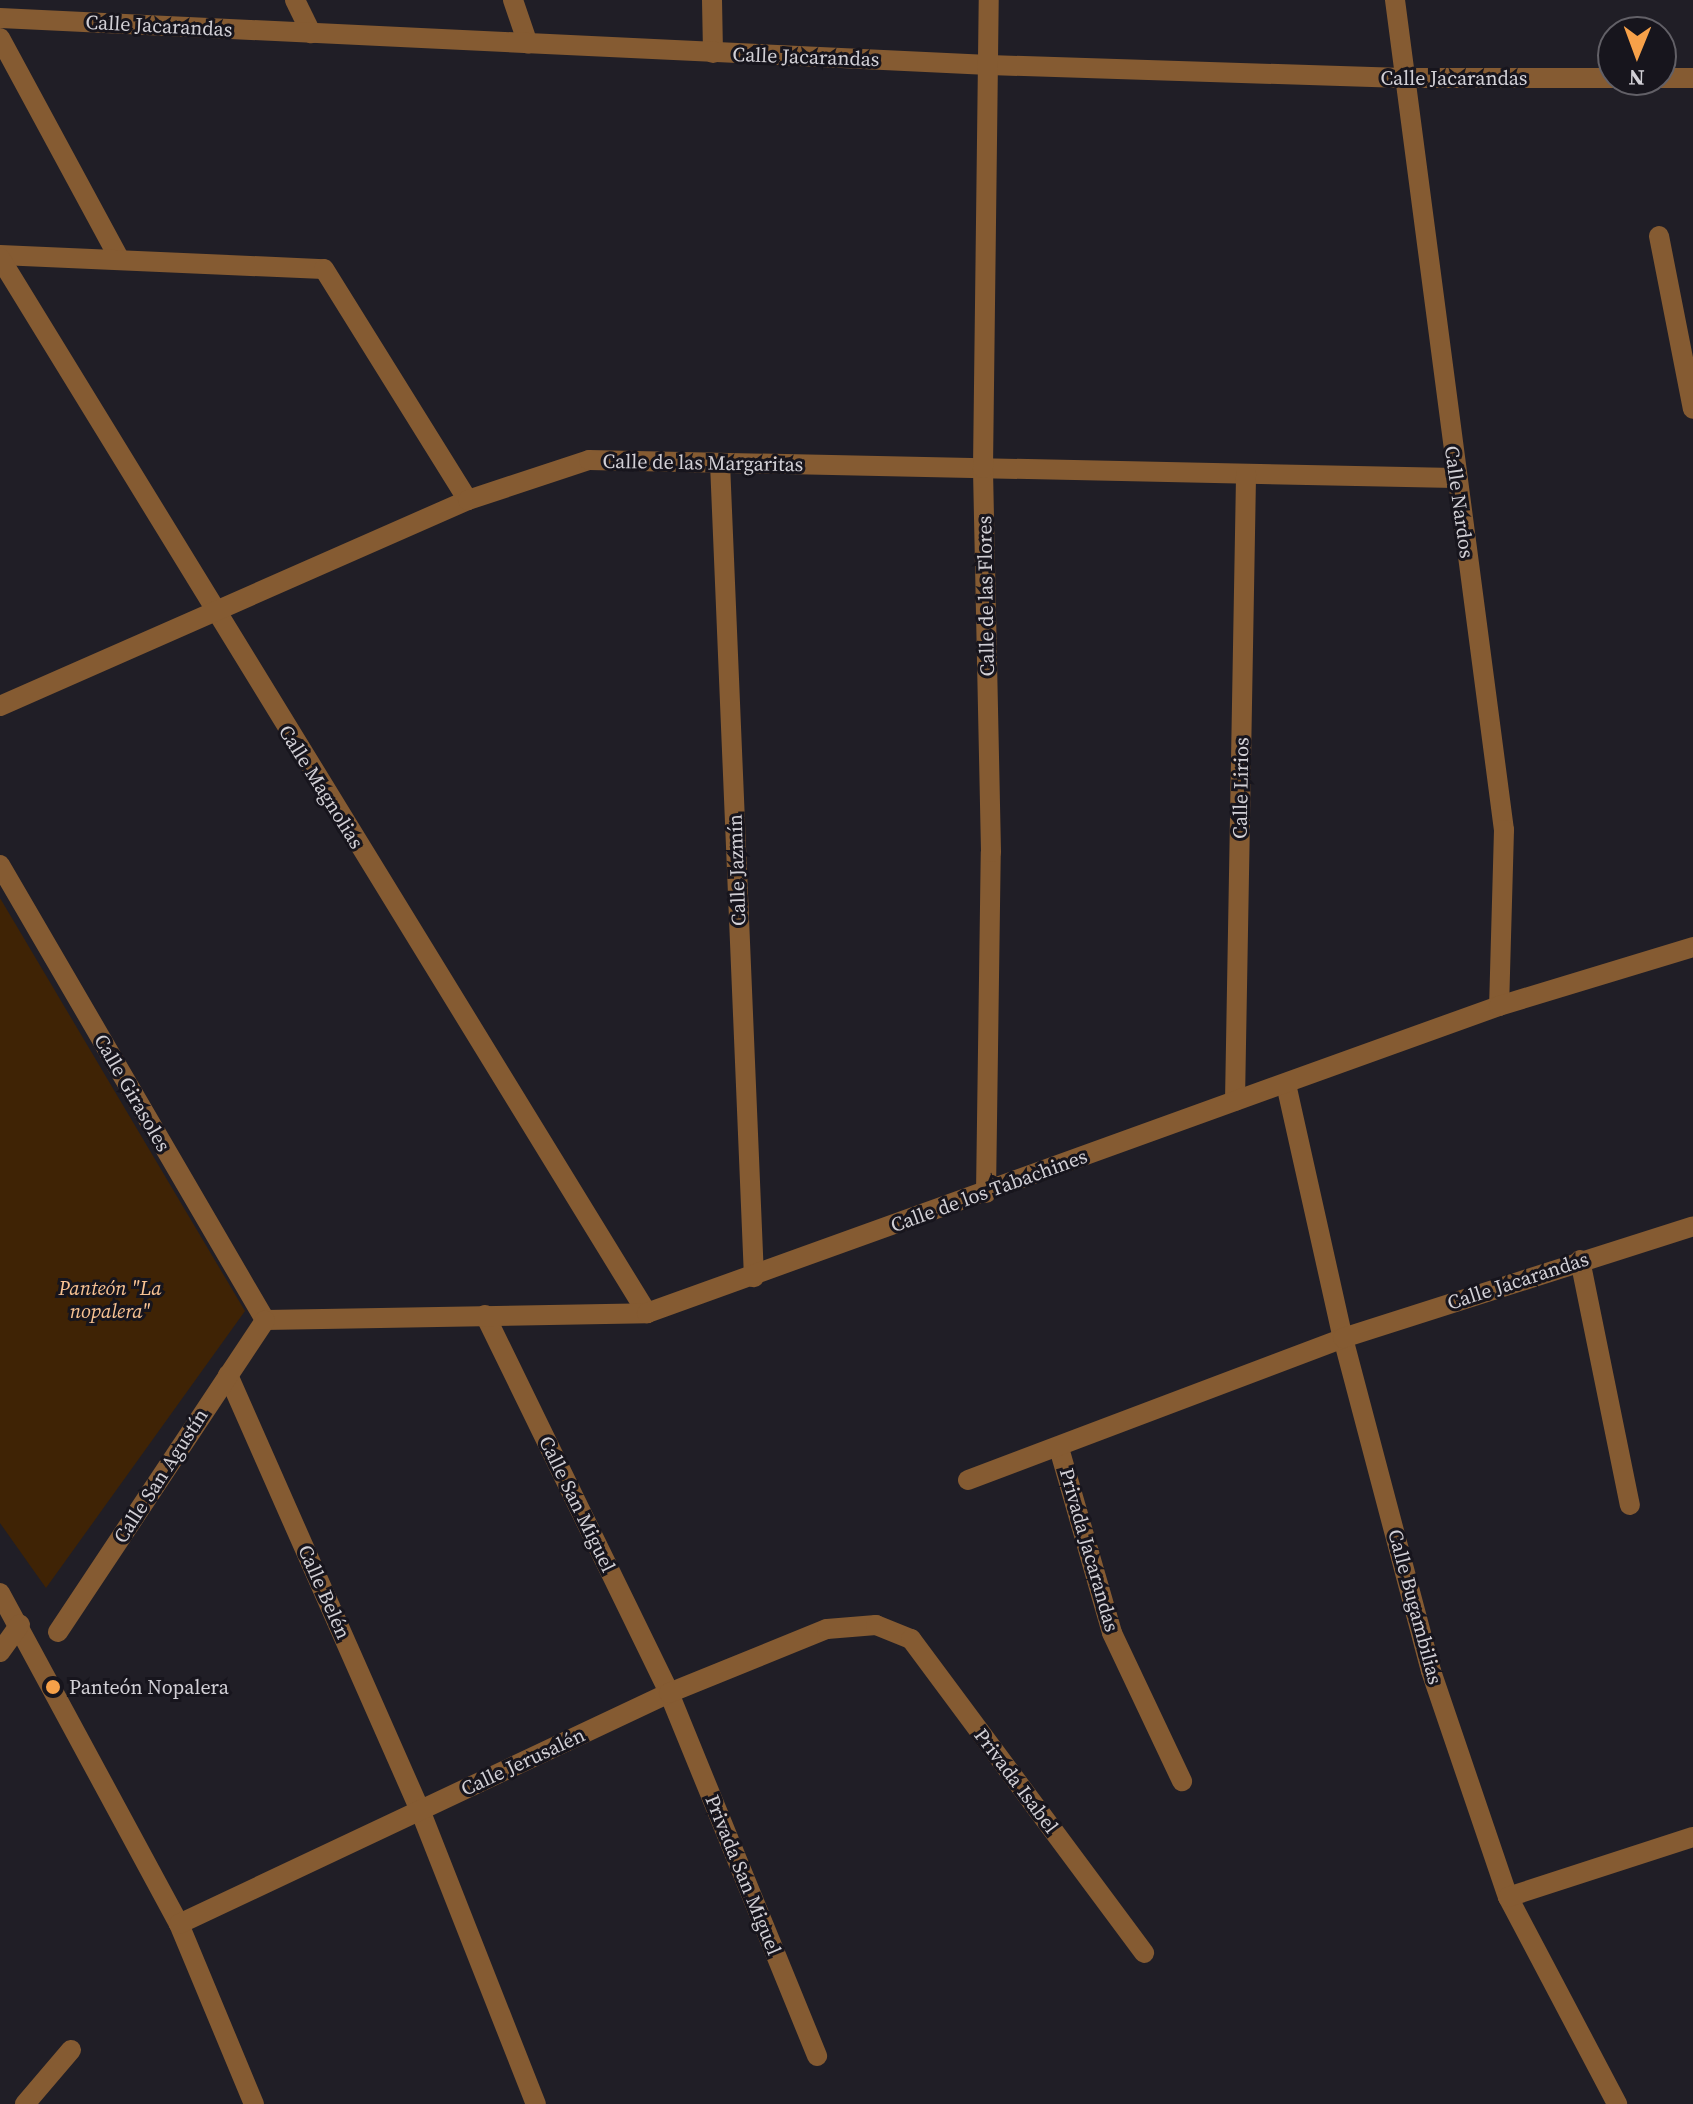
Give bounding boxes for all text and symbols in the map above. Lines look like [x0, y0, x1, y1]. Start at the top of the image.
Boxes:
street label: Calle Jacarandas [85, 10, 233, 42]
north arrow [1597, 16, 1677, 96]
street label: Calle Jacarandas [732, 42, 880, 72]
text: N [1628, 63, 1645, 93]
street label: Calle Jacarandas [1381, 66, 1527, 90]
street label: Calle Nardos [1439, 444, 1479, 560]
street label: Calle de las Margaritas [602, 449, 804, 477]
street label: Calle de las Flores [973, 515, 999, 677]
street label: Calle Magnolias [273, 721, 369, 853]
street label: Calle Lirios [1228, 737, 1254, 839]
street label: Calle Jazmín [723, 814, 751, 926]
street label: Calle Girasoles [89, 1030, 175, 1156]
street label: Calle de los Tabachines [887, 1144, 1091, 1238]
street label: Calle Jacarandas [1444, 1247, 1592, 1315]
park label: Panteón "La nopalera" [58, 1277, 162, 1324]
street label: Calle San Agustín [109, 1404, 213, 1548]
street label: Calle San Miguel [534, 1432, 620, 1576]
street label: Privada Jacarandas [1054, 1465, 1124, 1635]
street label: Calle Bugambilias [1383, 1527, 1447, 1687]
street label: Calle Belén [293, 1541, 355, 1643]
place label: Panteón Nopalera [69, 1675, 229, 1699]
marker: Panteón Nopalera [44, 1678, 62, 1696]
street label: Calle Jerusalén [457, 1723, 589, 1801]
street label: Privada Isabel [969, 1724, 1063, 1838]
street label: Privada San Miguel [700, 1791, 786, 1959]

